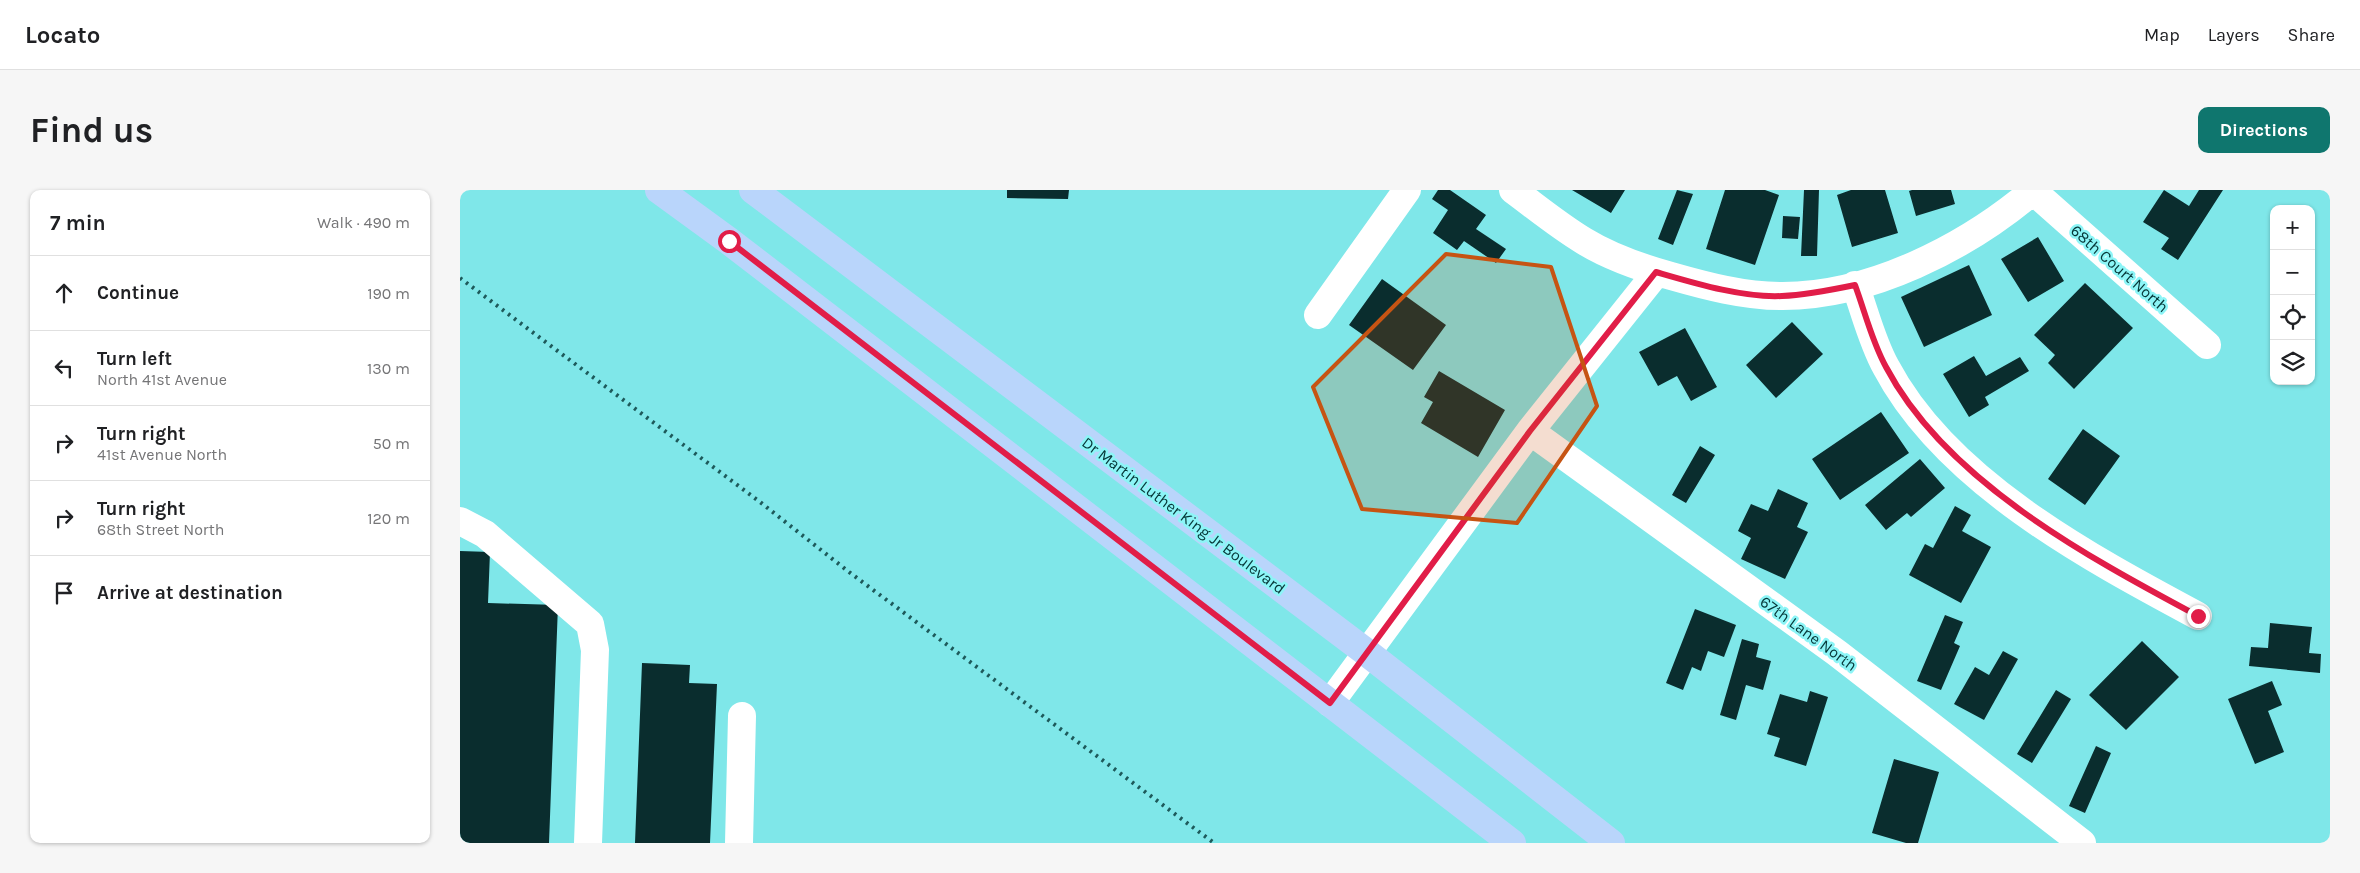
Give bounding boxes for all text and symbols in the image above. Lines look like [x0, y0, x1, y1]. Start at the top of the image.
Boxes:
text: Locato [25, 21, 100, 49]
text: Map [2144, 24, 2180, 46]
text: Layers [2208, 24, 2260, 46]
text: Share [2288, 24, 2335, 46]
button: Directions [2198, 107, 2330, 153]
text: Find us [30, 110, 153, 151]
map controls [2270, 205, 2315, 385]
button: + [2270, 205, 2315, 250]
text: 7 min [50, 211, 106, 235]
text: Walk · 490 m [317, 213, 410, 232]
street label: 68th Court North [2067, 221, 2172, 316]
route start [718, 230, 741, 253]
button: − [2270, 250, 2315, 295]
icon: ahead [50, 279, 78, 307]
text: Continue [97, 282, 179, 304]
text: 190 m [367, 284, 410, 303]
button: locate [2270, 295, 2315, 340]
button: layers [2270, 340, 2315, 385]
text: Turn left [97, 348, 172, 370]
icon: left [50, 354, 78, 382]
text: 130 m [367, 359, 410, 378]
text: North 41st Avenue [97, 370, 227, 389]
text: Turn right [97, 423, 186, 445]
icon: right [50, 429, 78, 457]
street label: Dr Martin Luther King Jr Boulevard [1078, 433, 1289, 598]
text: 50 m [373, 434, 410, 453]
text: 41st Avenue North [97, 445, 227, 464]
text: Turn right [97, 498, 186, 520]
icon: right [50, 504, 78, 532]
text: 120 m [367, 509, 410, 528]
text: 68th Street North [97, 520, 224, 539]
icon: arrive [50, 579, 78, 607]
text: Arrive at destination [97, 582, 283, 604]
street label: 67th Lane North [1757, 592, 1861, 675]
route end [2187, 605, 2210, 628]

